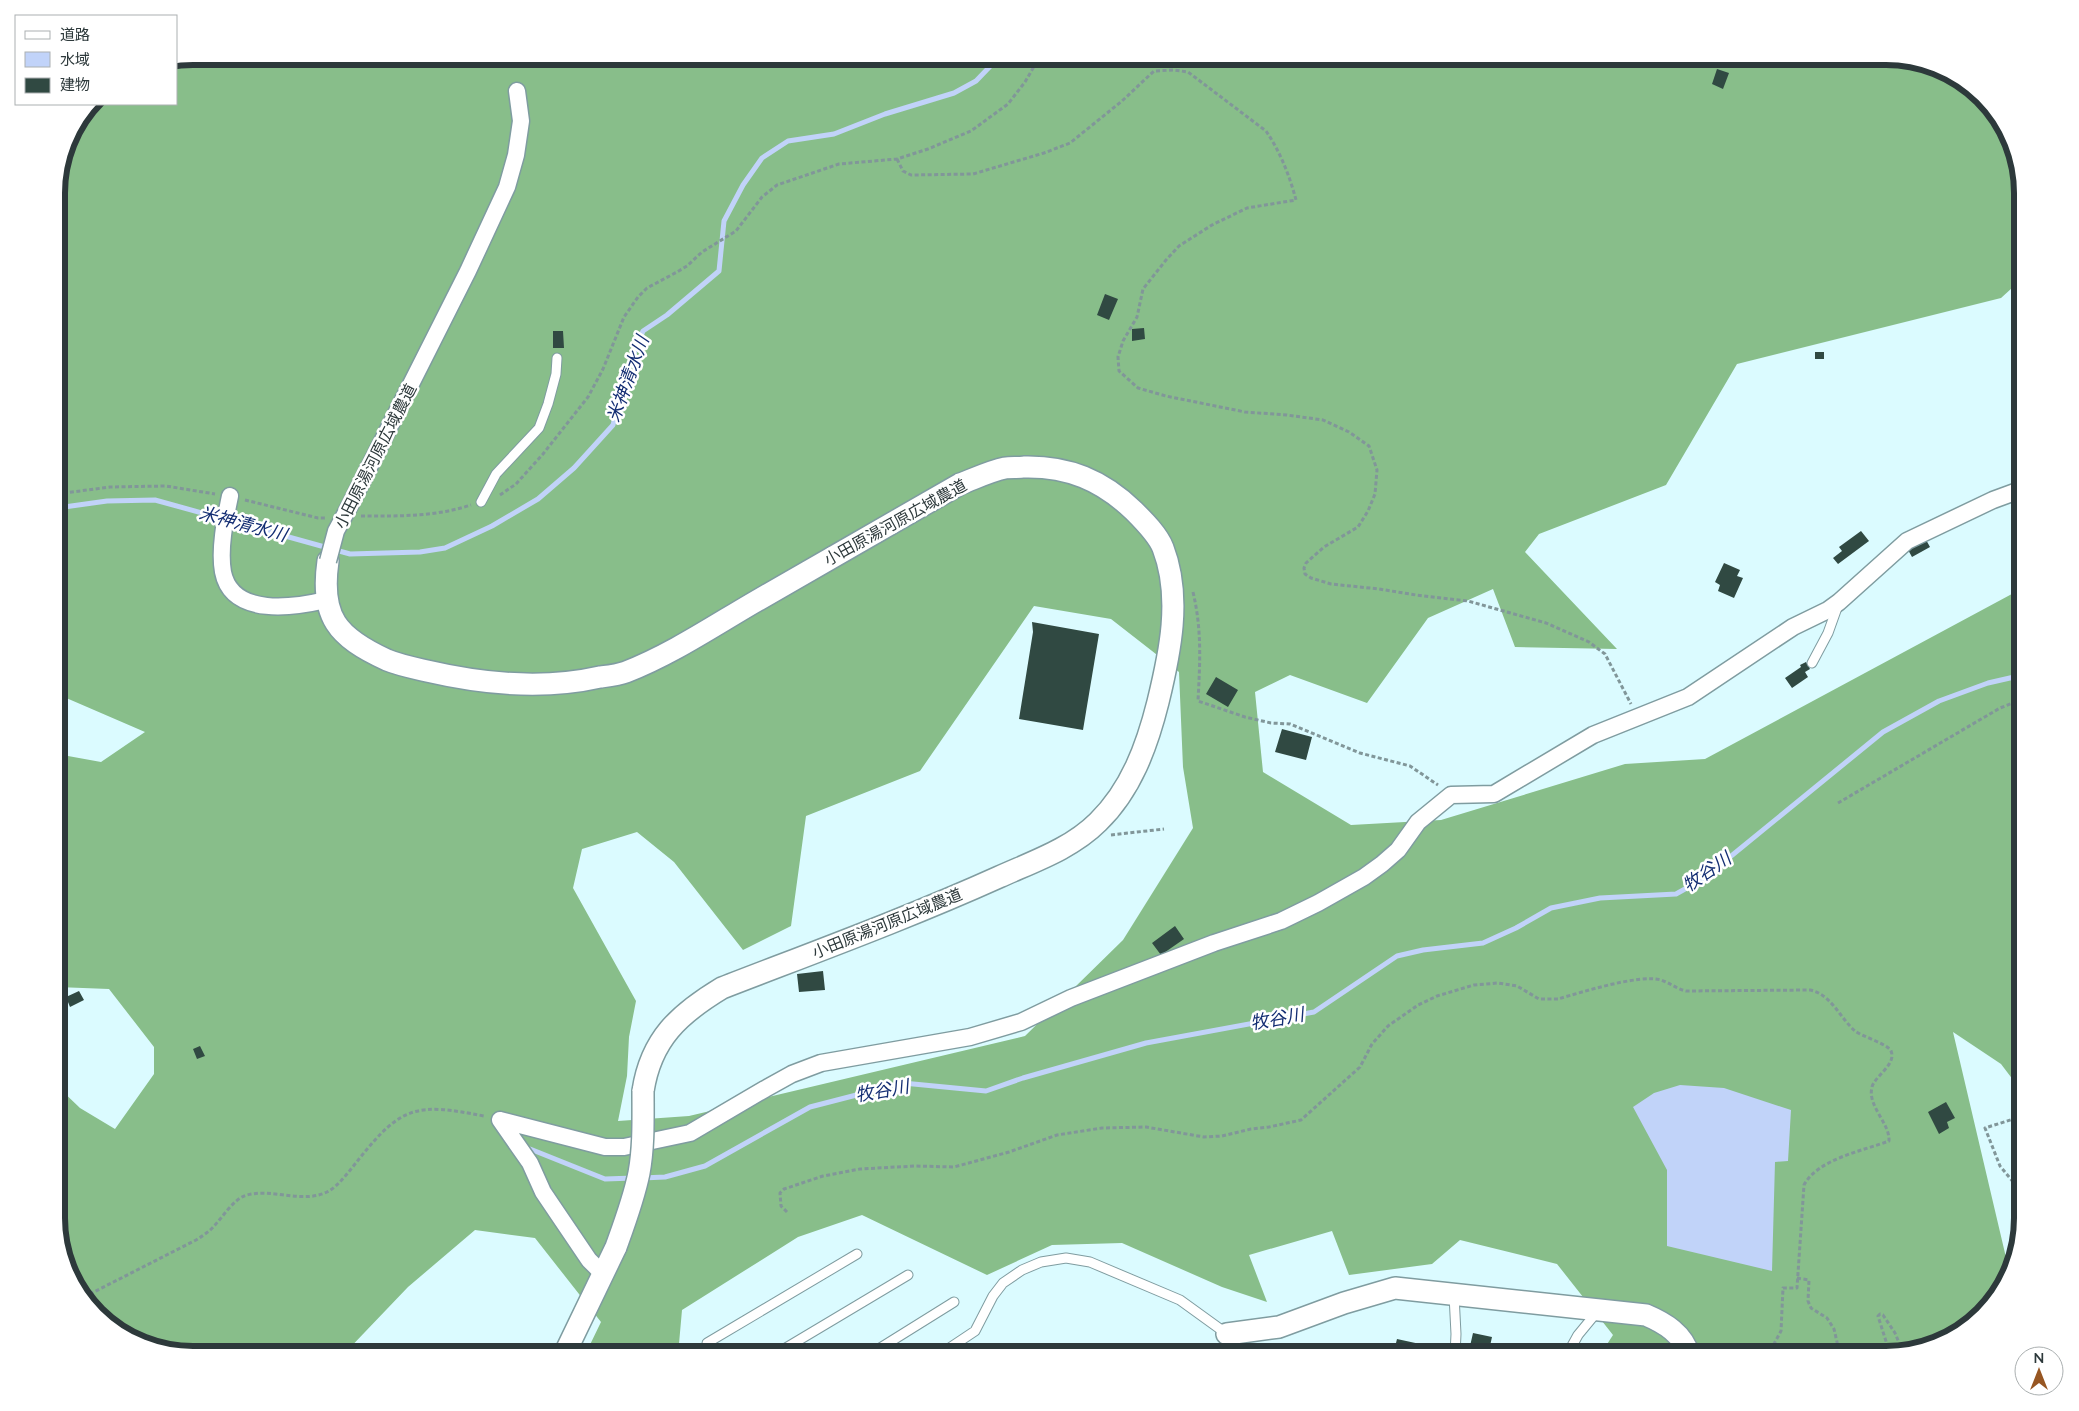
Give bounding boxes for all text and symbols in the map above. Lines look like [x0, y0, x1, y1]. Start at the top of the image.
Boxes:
legend [15, 15, 178, 105]
text: 道路 [60, 25, 90, 43]
text: 水域 [60, 50, 90, 68]
text: 建物 [60, 75, 90, 93]
water label: 米神清水川 [601, 331, 653, 425]
street label: 小田原湯河原広域農道 [330, 380, 419, 531]
street label: 小田原湯河原広域農道 [820, 474, 969, 569]
water label: 米神清水川 [197, 501, 292, 546]
water label: 牧谷川 [1678, 846, 1736, 896]
street label: 小田原湯河原広域農道 [809, 884, 965, 961]
water label: 牧谷川 [1248, 1002, 1307, 1034]
water label: 牧谷川 [853, 1074, 912, 1106]
north arrow [2014, 1346, 2064, 1396]
text: N [2034, 1349, 2044, 1366]

